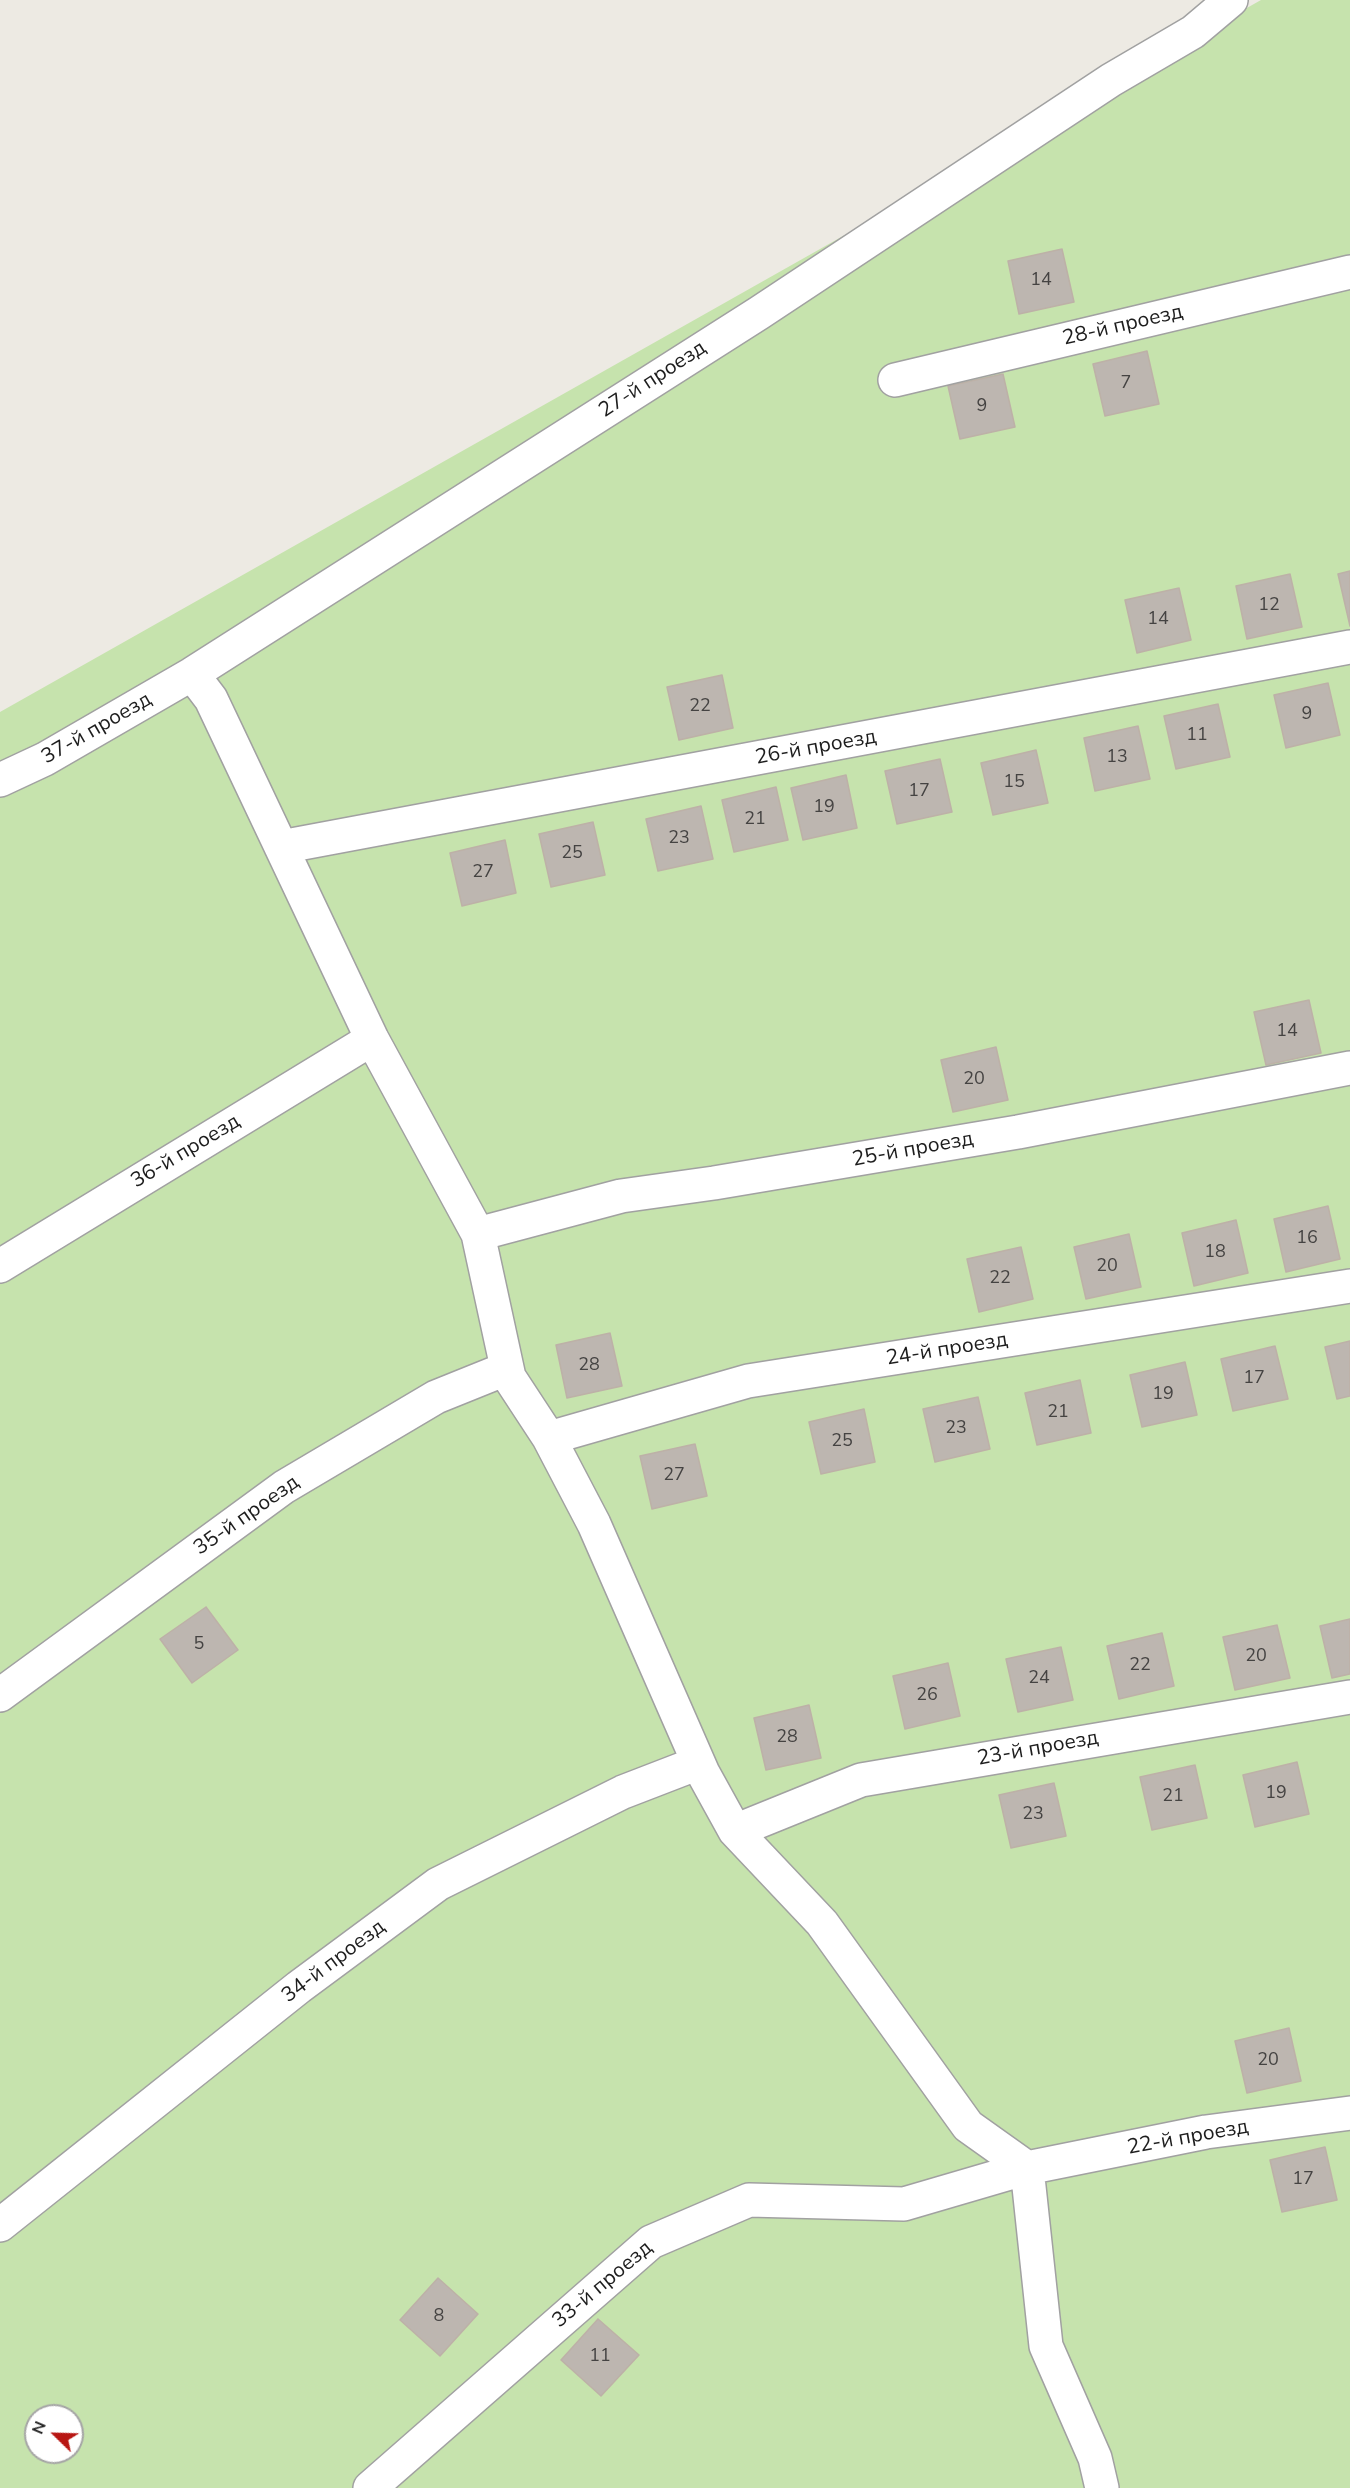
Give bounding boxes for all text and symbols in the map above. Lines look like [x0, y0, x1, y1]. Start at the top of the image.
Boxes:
house number: 14 [1030, 270, 1052, 292]
street label: 28-й проезд [1060, 300, 1186, 352]
street label: 27-й проезд [595, 336, 711, 424]
house number: 7 [1121, 373, 1131, 395]
house number: 9 [977, 396, 987, 418]
house number: 12 [1258, 595, 1280, 617]
house number: 14 [1147, 609, 1169, 631]
street label: 37-й проезд [38, 687, 156, 771]
house number: 22 [689, 696, 711, 718]
house number: 9 [1302, 704, 1312, 726]
street label: 26-й проезд [753, 725, 879, 771]
house number: 11 [1186, 725, 1208, 747]
house number: 13 [1106, 747, 1128, 769]
house number: 15 [1003, 772, 1025, 794]
house number: 17 [908, 781, 930, 803]
house number: 19 [813, 797, 835, 819]
house number: 21 [744, 809, 766, 831]
house number: 23 [668, 828, 690, 850]
house number: 25 [561, 843, 583, 865]
house number: 27 [472, 862, 494, 884]
house number: 14 [1276, 1021, 1298, 1043]
house number: 20 [963, 1069, 985, 1091]
street label: 36-й проезд [127, 1110, 245, 1194]
street label: 25-й проезд [850, 1127, 976, 1173]
house number: 16 [1296, 1228, 1318, 1250]
house number: 18 [1204, 1242, 1226, 1264]
house number: 20 [1096, 1256, 1118, 1278]
house number: 22 [989, 1268, 1011, 1290]
street label: 24-й проезд [884, 1328, 1010, 1372]
house number: 28 [578, 1355, 600, 1377]
house number: 17 [1243, 1368, 1265, 1390]
house number: 19 [1152, 1384, 1174, 1406]
house number: 21 [1047, 1402, 1069, 1424]
house number: 23 [945, 1418, 967, 1440]
house number: 25 [831, 1431, 853, 1453]
house number: 27 [663, 1465, 685, 1487]
street label: 35-й проезд [189, 1470, 305, 1562]
house number: 5 [194, 1634, 204, 1656]
house number: 20 [1245, 1646, 1267, 1668]
house number: 22 [1129, 1655, 1151, 1677]
house number: 24 [1028, 1668, 1050, 1690]
house number: 26 [916, 1685, 938, 1707]
street label: 23-й проезд [975, 1726, 1101, 1772]
house number: 28 [776, 1727, 798, 1749]
house number: 19 [1265, 1783, 1287, 1805]
house number: 21 [1162, 1786, 1184, 1808]
house number: 23 [1022, 1804, 1044, 1826]
street label: 34-й проезд [277, 1915, 391, 2009]
house number: 20 [1257, 2050, 1279, 2072]
street label: 22-й проезд [1125, 2115, 1251, 2161]
house number: 17 [1292, 2169, 1314, 2191]
street label: 33-й проезд [548, 2236, 658, 2334]
house number: 8 [434, 2306, 444, 2328]
house number: 11 [589, 2346, 611, 2368]
north arrow [24, 2404, 84, 2464]
text: N [27, 2418, 52, 2438]

